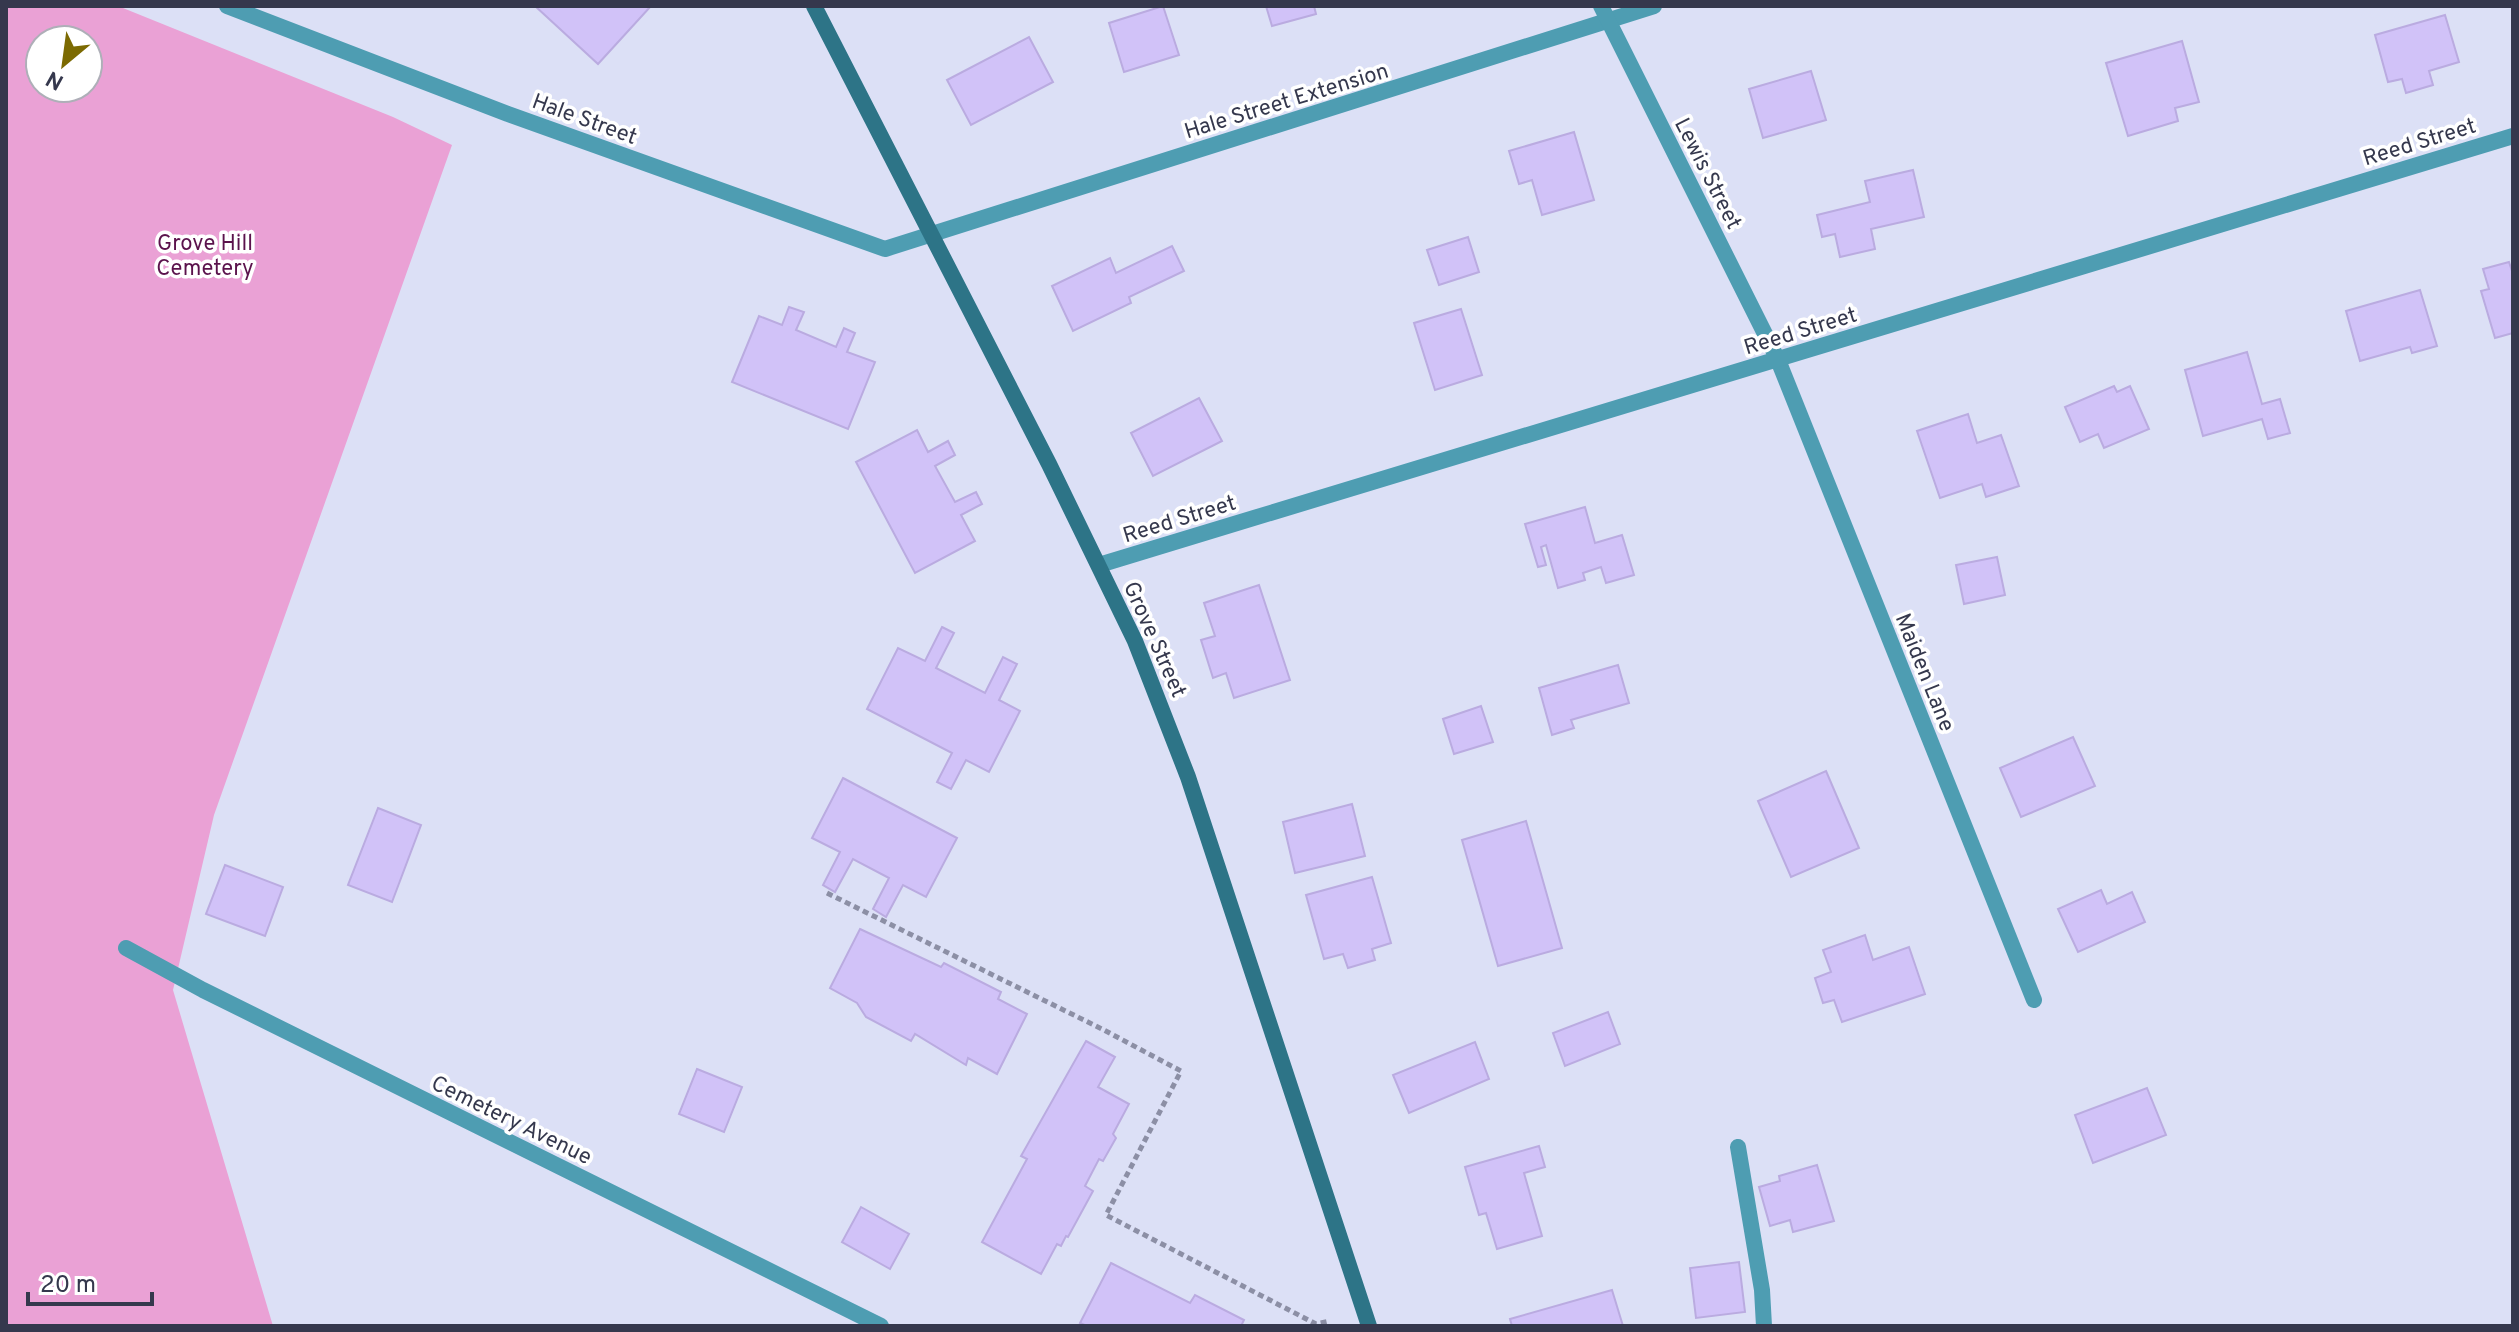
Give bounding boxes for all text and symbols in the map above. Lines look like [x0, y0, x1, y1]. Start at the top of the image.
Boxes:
north arrow [24, 24, 104, 104]
street label: Hale Street Extension [1181, 58, 1392, 146]
text: N [42, 64, 69, 95]
street label: Hale Street [528, 89, 640, 152]
street label: Reed Street [2360, 113, 2479, 173]
street label: Lewis Street [1667, 114, 1746, 234]
park label: Grove Hill Cemetery [156, 231, 254, 283]
street label: Reed Street [1741, 302, 1860, 362]
street label: Reed Street [1120, 490, 1239, 550]
street label: Grove Street [1116, 578, 1191, 702]
street label: Maiden Lane [1888, 610, 1960, 736]
street label: Cemetery Avenue [426, 1071, 596, 1172]
scale bar [28, 1256, 152, 1306]
text: 20 m [40, 1271, 96, 1301]

